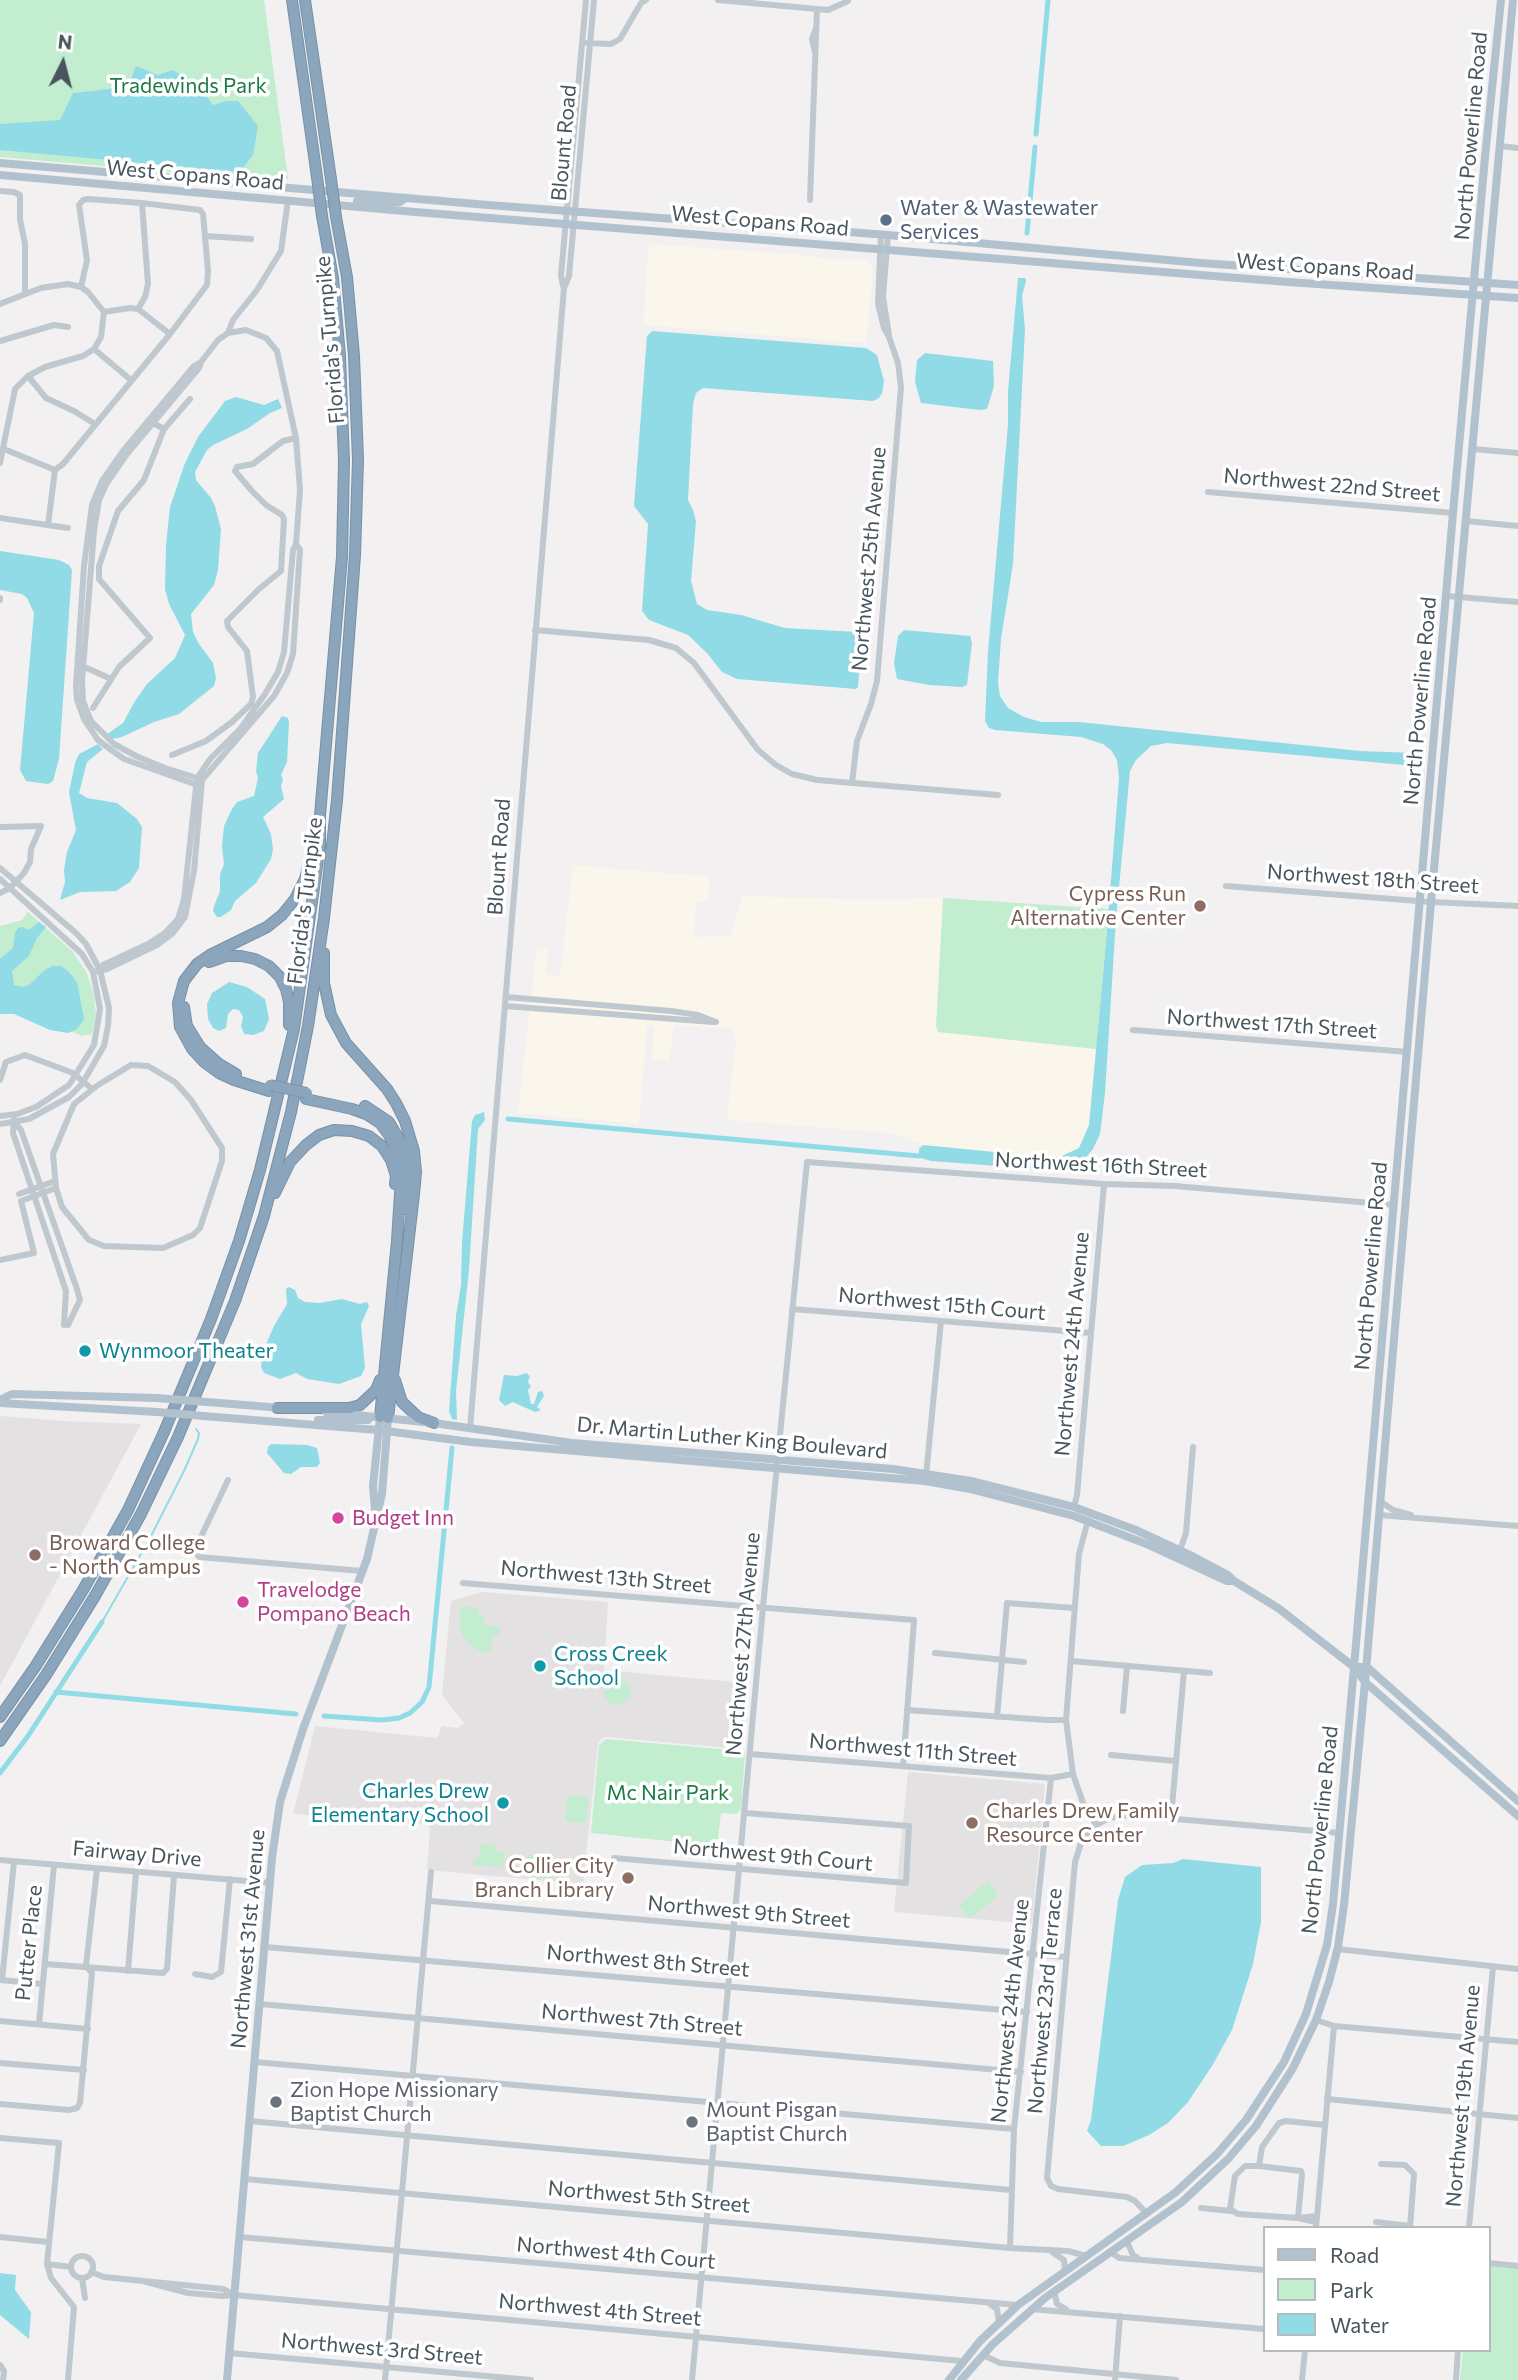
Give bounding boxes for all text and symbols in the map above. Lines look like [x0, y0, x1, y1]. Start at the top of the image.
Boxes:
north arrow [28, 28, 98, 98]
text: N [57, 29, 74, 54]
street label: North Powerline Road [1449, 31, 1493, 241]
park label: Tradewinds Park [109, 73, 267, 99]
street label: Blount Road [546, 84, 582, 202]
street label: West Copans Road [105, 155, 285, 195]
place label: Water & Wastewater Services [900, 195, 1098, 245]
street label: West Copans Road [670, 201, 850, 241]
marker: Water & Wastewater Services [878, 212, 894, 228]
street label: West Copans Road [1235, 248, 1415, 286]
street label: Florida's Turnpike [310, 255, 350, 425]
street label: Northwest 25th Avenue [847, 446, 891, 672]
street label: Northwest 22nd Street [1222, 463, 1442, 507]
street label: North Powerline Road [1398, 596, 1442, 806]
street label: Blount Road [482, 798, 516, 916]
street label: Florida's Turnpike [282, 816, 328, 986]
street label: Northwest 18th Street [1266, 859, 1480, 899]
place label: Cypress Run Alternative Center [1010, 881, 1186, 931]
marker: Cypress Run Alternative Center [1192, 898, 1208, 914]
street label: Northwest 17th Street [1166, 1004, 1378, 1044]
street label: Northwest 16th Street [994, 1147, 1208, 1183]
street label: North Powerline Road [1349, 1161, 1393, 1371]
street label: Northwest 24th Avenue [1050, 1231, 1094, 1457]
street label: Northwest 15th Court [837, 1282, 1047, 1326]
place label: Wynmoor Theater [99, 1338, 274, 1364]
marker: Wynmoor Theater [77, 1343, 93, 1359]
street label: Dr. Martin Luther King Boulevard [576, 1412, 888, 1464]
place label: Budget Inn [352, 1505, 454, 1531]
marker: Budget Inn [330, 1510, 346, 1526]
place label: Broward College - North Campus [49, 1530, 205, 1580]
street label: Northwest 27th Avenue [721, 1531, 765, 1757]
marker: Broward College - North Campus [27, 1547, 43, 1563]
street label: Northwest 13th Street [499, 1555, 713, 1599]
place label: Travelodge Pompano Beach [257, 1577, 411, 1627]
marker: Travelodge Pompano Beach [235, 1594, 251, 1610]
place label: Cross Creek School [554, 1641, 668, 1691]
marker: Cross Creek School [532, 1658, 548, 1674]
street label: North Powerline Road [1297, 1725, 1343, 1935]
street label: Northwest 11th Street [808, 1728, 1018, 1772]
place label: Charles Drew Elementary School [311, 1778, 489, 1828]
park label: Mc Nair Park [606, 1780, 730, 1806]
marker: Charles Drew Elementary School [495, 1795, 511, 1811]
place label: Charles Drew Family Resource Center [986, 1798, 1179, 1848]
marker: Charles Drew Family Resource Center [964, 1815, 980, 1831]
street label: Northwest 31st Avenue [226, 1828, 270, 2050]
street label: Northwest 9th Court [672, 1834, 874, 1876]
street label: Fairway Drive [71, 1836, 203, 1872]
place label: Collier City Branch Library [475, 1853, 614, 1903]
marker: Collier City Branch Library [620, 1870, 636, 1886]
street label: Putter Place [10, 1884, 48, 2002]
street label: Northwest 23rd Terrace [1023, 1887, 1067, 2115]
street label: Northwest 9th Street [646, 1891, 852, 1933]
street label: Northwest 24th Avenue [986, 1898, 1034, 2124]
street label: Northwest 8th Street [545, 1940, 751, 1982]
street label: Northwest 19th Avenue [1441, 1984, 1485, 2208]
street label: Northwest 7th Street [540, 1999, 744, 2041]
place label: Zion Hope Missionary Baptist Church [290, 2077, 499, 2127]
marker: Zion Hope Missionary Baptist Church [268, 2094, 284, 2110]
place label: Mount Pisgan Baptist Church [706, 2097, 848, 2147]
marker: Mount Pisgan Baptist Church [684, 2114, 700, 2130]
street label: Northwest 5th Street [547, 2176, 751, 2218]
legend [1262, 2226, 1490, 2352]
street label: Northwest 4th Court [515, 2232, 717, 2274]
text: Road [1330, 2242, 1379, 2267]
text: Park [1330, 2277, 1374, 2302]
street label: Northwest 4th Street [498, 2289, 702, 2331]
text: Water [1330, 2312, 1389, 2337]
street label: Northwest 3rd Street [280, 2328, 484, 2370]

